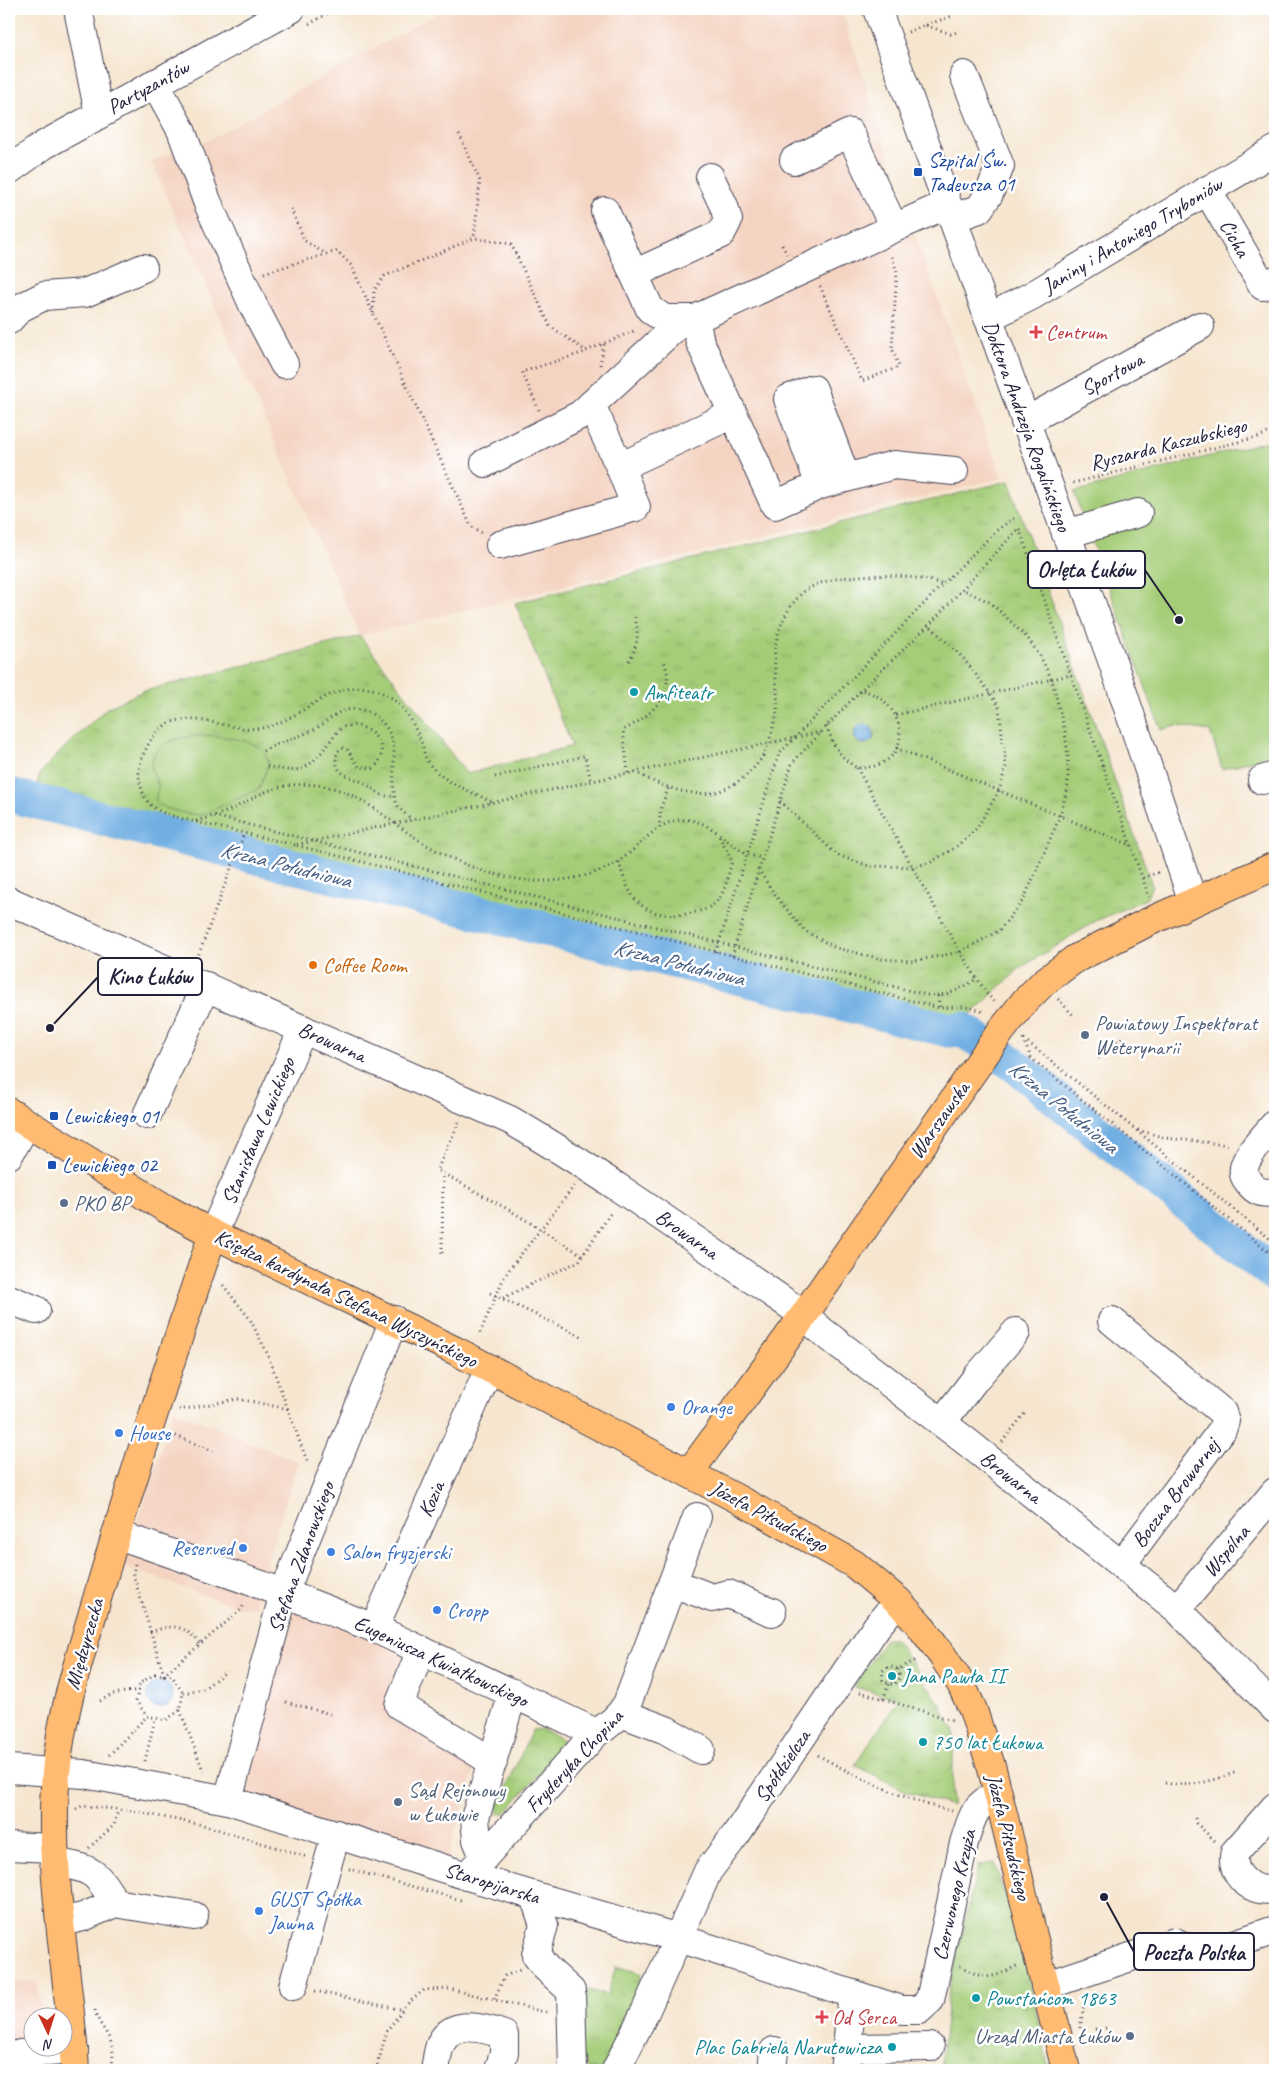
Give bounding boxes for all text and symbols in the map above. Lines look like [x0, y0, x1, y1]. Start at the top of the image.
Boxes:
street label: Partyzantów [103, 53, 195, 120]
place label: Szpital Św. Tadeusza 01 [928, 147, 1016, 197]
marker: Szpital Św. Tadeusza 01 [912, 166, 924, 178]
street label: Janiny i Antoniego Tryboniów [1036, 170, 1228, 300]
street label: Cicha [1214, 215, 1257, 263]
street label: Doktora Andrzeja Rogalińskiego [977, 317, 1078, 536]
place label: Centrum [1046, 319, 1108, 345]
marker: Centrum [1030, 326, 1042, 338]
street label: Sportowa [1076, 345, 1150, 402]
street label: Ryszarda Kaszubskiego [1087, 412, 1250, 476]
callout: Orlęta Łuków [1028, 551, 1145, 588]
text: Orlęta Łuków [1037, 556, 1137, 584]
place label: Amfiteatr [644, 679, 715, 705]
marker: Amfiteatr [628, 686, 640, 698]
water label: Krzna Południowa [218, 835, 356, 895]
water label: Krzna Południowa [611, 933, 749, 993]
place label: Coffee Room [323, 952, 409, 978]
callout: Kino Łuków [98, 958, 202, 995]
marker: Coffee Room [307, 959, 319, 971]
text: Kino Łuków [108, 963, 195, 991]
place label: Powiatowy Inspektorat Weterynarii [1095, 1010, 1259, 1060]
street label: Browarna [294, 1016, 372, 1069]
marker: Powiatowy Inspektorat Weterynarii [1079, 1029, 1091, 1041]
street label: Stanisława Lewickiego [215, 1052, 301, 1208]
water label: Krzna Południowa [1003, 1054, 1126, 1161]
street label: Warszawska [903, 1074, 976, 1164]
place label: Lewickiego 01 [64, 1103, 161, 1129]
marker: Lewickiego 01 [48, 1110, 60, 1122]
place label: Lewickiego 02 [62, 1152, 159, 1178]
marker: Lewickiego 02 [46, 1159, 58, 1171]
place label: PKO BP [74, 1190, 133, 1216]
marker: PKO BP [58, 1197, 70, 1209]
street label: Browarna [651, 1203, 725, 1266]
street label: Księdza kardynała Stefana Wyszyńskiego [210, 1223, 483, 1374]
place label: Orange [681, 1394, 733, 1420]
marker: Orange [665, 1401, 677, 1413]
place label: House [129, 1420, 171, 1446]
marker: House [113, 1427, 125, 1439]
street label: Boczna Browarnej [1126, 1431, 1226, 1552]
street label: Browarna [975, 1445, 1049, 1511]
street label: Józefa Piłsudskiego [705, 1474, 833, 1558]
street label: Kozia [412, 1475, 451, 1521]
street label: Stefana Zdanowskiego [262, 1476, 341, 1636]
street label: Wspólna [1197, 1518, 1256, 1582]
place label: Reserved [172, 1535, 237, 1561]
place label: Salon fryzjerski [341, 1539, 454, 1565]
marker: Reserved [237, 1542, 249, 1554]
marker: Salon fryzjerski [325, 1546, 337, 1558]
street label: Międzyrzecka [59, 1594, 110, 1692]
place label: Cropp [447, 1597, 490, 1623]
marker: Cropp [431, 1604, 443, 1616]
street label: Eugeniusza Kwiatkowskiego [350, 1609, 534, 1714]
place label: Jana Pawła II [901, 1663, 1009, 1689]
marker: Jana Pawła II [886, 1670, 898, 1682]
street label: Fryderyka Chopina [520, 1703, 630, 1818]
street label: Spółdzielcza [748, 1723, 817, 1807]
place label: 750 lat Łukowa [933, 1729, 1045, 1755]
marker: 750 lat Łukowa [917, 1736, 929, 1748]
street label: Józefa Piłsudskiego [981, 1770, 1038, 1904]
place label: Sąd Rejonowy w Łukowie [408, 1777, 507, 1827]
marker: Sąd Rejonowy w Łukowie [392, 1796, 404, 1808]
street label: Czerwonego Krzyża [926, 1825, 982, 1963]
street label: Staropijarska [441, 1856, 544, 1910]
place label: GUST Spółka Jawna [268, 1886, 363, 1936]
marker: GUST Spółka Jawna [253, 1905, 265, 1917]
callout: Poczta Polska [1134, 1933, 1254, 1970]
text: Poczta Polska [1143, 1939, 1247, 1967]
place label: Powstańcom 1863 [986, 1985, 1117, 2011]
marker: Powstańcom 1863 [970, 1992, 982, 2004]
place label: Od Serca [832, 2004, 898, 2030]
north arrow [22, 2006, 72, 2056]
marker: Od Serca [816, 2011, 828, 2023]
place label: Urząd Miasta Łuków [975, 2023, 1122, 2049]
marker: Urząd Miasta Łuków [1124, 2030, 1136, 2042]
place label: Plac Gabriela Narutowicza [694, 2034, 884, 2060]
text: N [42, 2036, 54, 2053]
marker: Plac Gabriela Narutowicza [886, 2041, 898, 2053]

